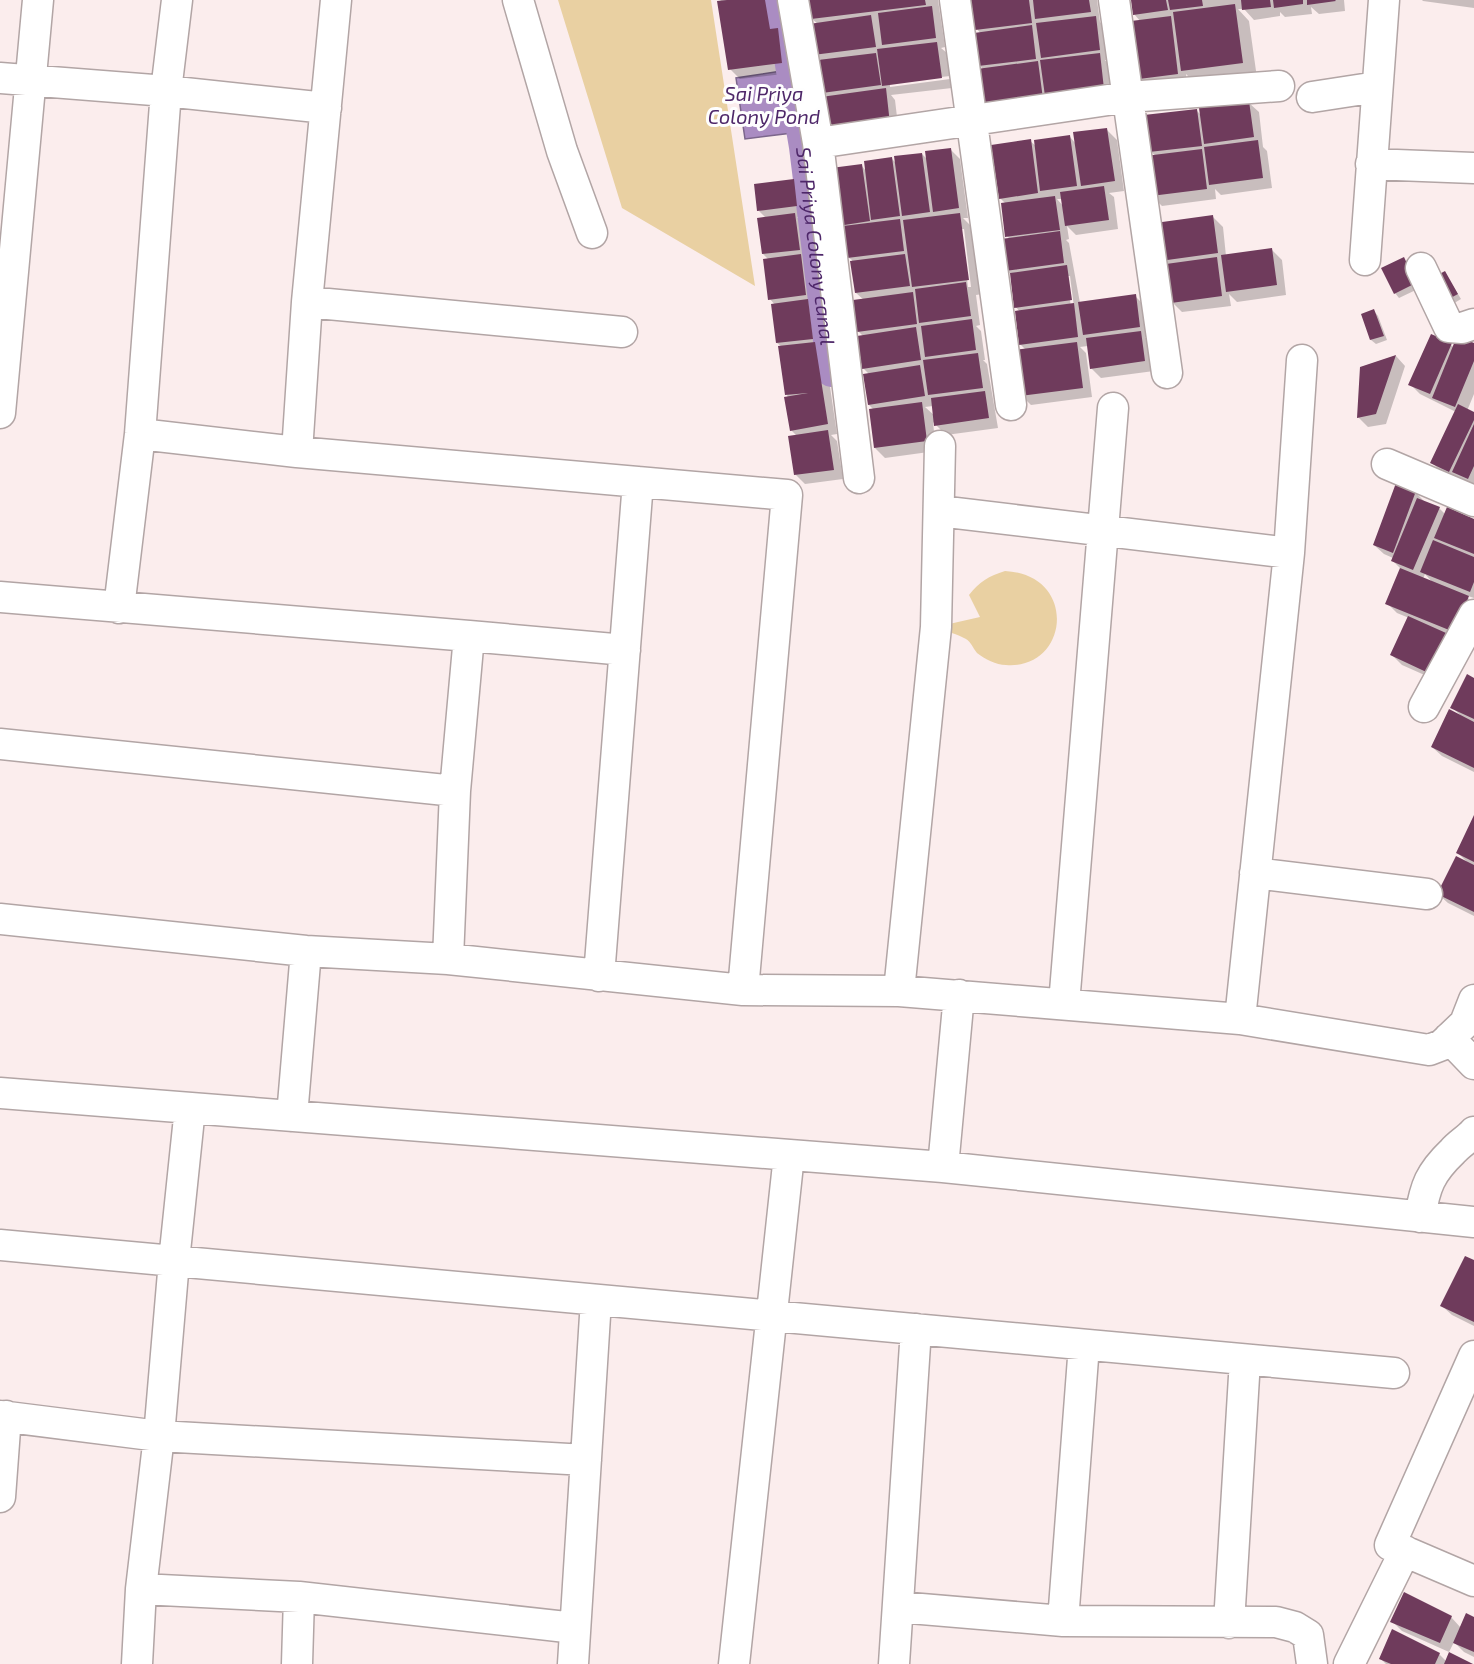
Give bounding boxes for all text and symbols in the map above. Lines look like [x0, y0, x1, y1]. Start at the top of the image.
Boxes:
water label: Sai Priya Colony Pond [708, 81, 821, 129]
water label: Sai Priya Colony canal [792, 145, 840, 347]

